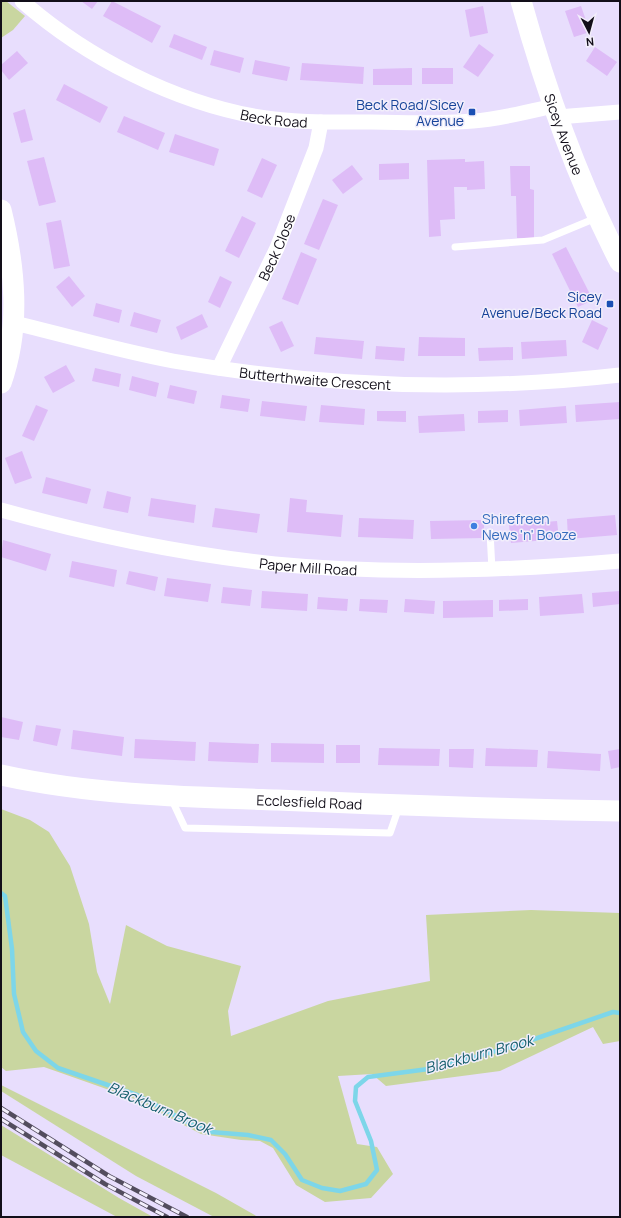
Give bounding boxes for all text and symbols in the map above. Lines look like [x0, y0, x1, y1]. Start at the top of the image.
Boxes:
north arrow [569, 12, 609, 52]
text: N [585, 35, 595, 50]
street label: Sicey Avenue [540, 91, 588, 178]
place label: Beck Road/Sicey Avenue [356, 95, 465, 130]
street label: Beck Road [239, 104, 308, 131]
marker: Beck Road/Sicey Avenue [467, 107, 477, 117]
street label: Beck Close [253, 211, 299, 284]
place label: Sicey Avenue/Beck Road [481, 287, 603, 322]
marker: Sicey Avenue/Beck Road [605, 299, 615, 309]
street label: Butterthwaite Crescent [238, 362, 392, 393]
place label: Shirefreen News 'n' Booze [482, 509, 577, 544]
marker: Shirefreen News 'n' Booze [469, 521, 479, 531]
street label: Paper Mill Road [258, 553, 358, 579]
street label: Ecclesfield Road [256, 790, 363, 813]
water label: Blackburn Brook [422, 1029, 538, 1079]
water label: Blackburn Brook [105, 1077, 218, 1140]

